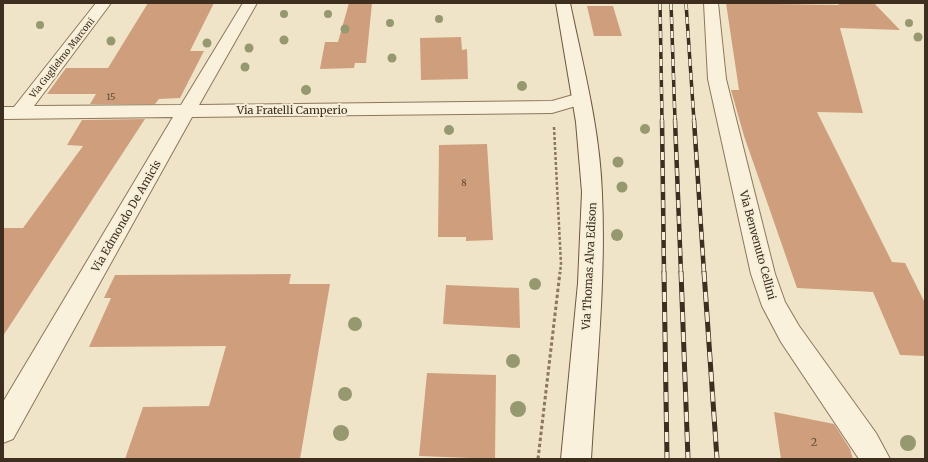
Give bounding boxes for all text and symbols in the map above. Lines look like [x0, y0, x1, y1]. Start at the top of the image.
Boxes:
street label: Via Guglielmo Marconi [26, 15, 96, 101]
house number: 15 [106, 91, 116, 102]
street label: Via Fratelli Camperio [236, 103, 348, 117]
street label: Via Edmondo De Amicis [88, 158, 164, 275]
house number: 8 [461, 177, 467, 188]
street label: Via Benvenuto Cellini [736, 188, 779, 302]
street label: Via Thomas Alva Edison [579, 201, 599, 331]
house number: 2 [811, 435, 817, 449]

